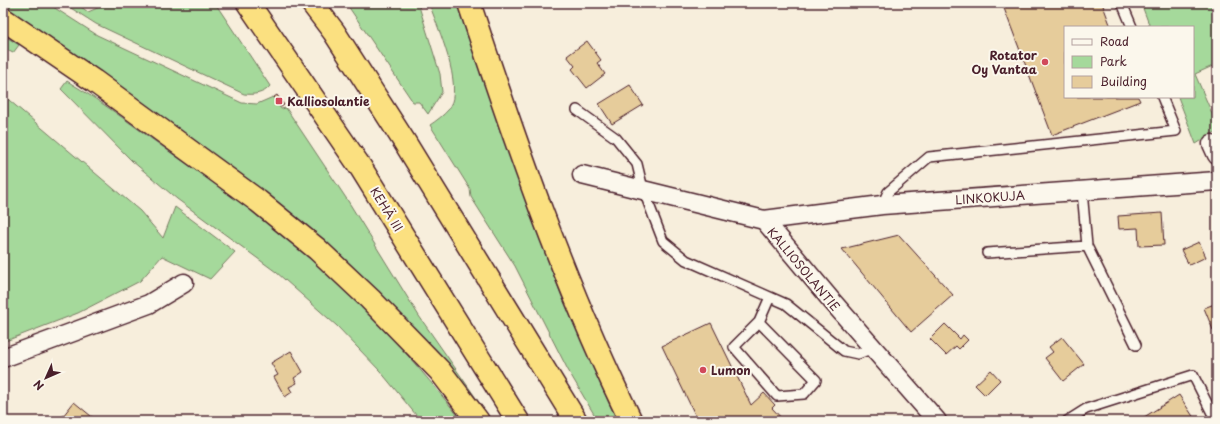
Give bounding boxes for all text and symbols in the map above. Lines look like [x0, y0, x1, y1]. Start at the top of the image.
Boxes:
legend [1064, 26, 1194, 98]
text: Road [1100, 32, 1129, 50]
place label: Rotator Oy Vantaa [971, 46, 1038, 78]
text: Park [1100, 52, 1127, 70]
marker: Rotator Oy Vantaa [1040, 57, 1050, 67]
text: Building [1100, 72, 1147, 90]
place label: Kalliosolantie [287, 92, 370, 110]
marker: Kalliosolantie [274, 96, 284, 106]
street label: KEHÄ III [366, 183, 408, 235]
street label: LINKOKUJA [954, 186, 1026, 208]
street label: KALLIOSOLANTIE [764, 223, 845, 315]
north arrow [26, 358, 66, 398]
place label: Lumon [711, 361, 751, 379]
marker: Lumon [698, 365, 708, 375]
text: N [29, 376, 48, 395]

